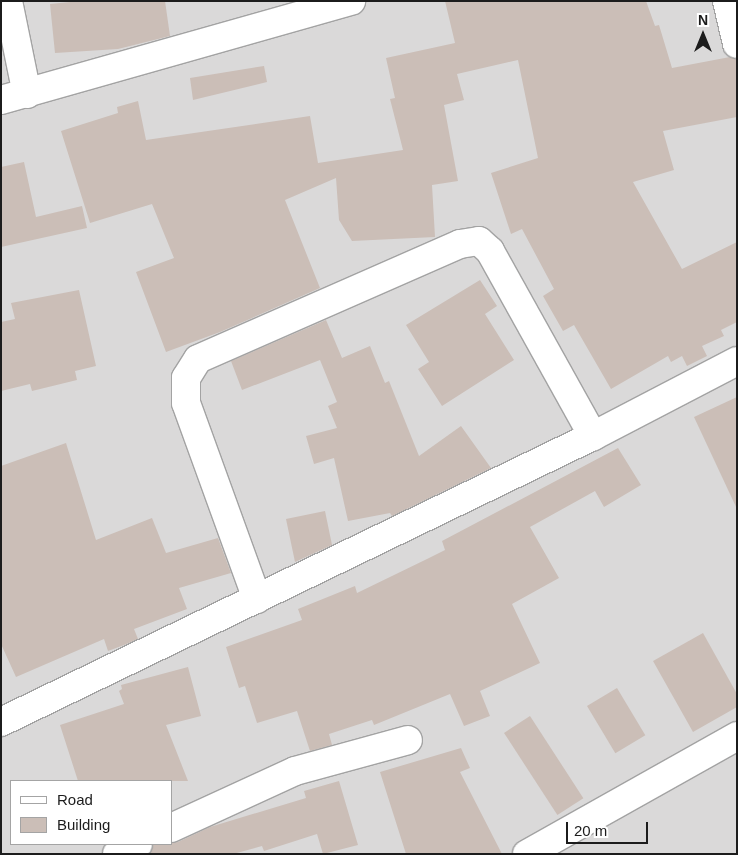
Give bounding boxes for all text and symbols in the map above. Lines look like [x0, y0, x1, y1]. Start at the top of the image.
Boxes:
north arrow [678, 10, 728, 60]
text: N [698, 12, 708, 28]
legend [10, 780, 172, 845]
text: Road [57, 791, 93, 808]
scale bar [568, 812, 650, 844]
text: Building [57, 816, 110, 833]
text: 20 m [574, 822, 607, 839]

